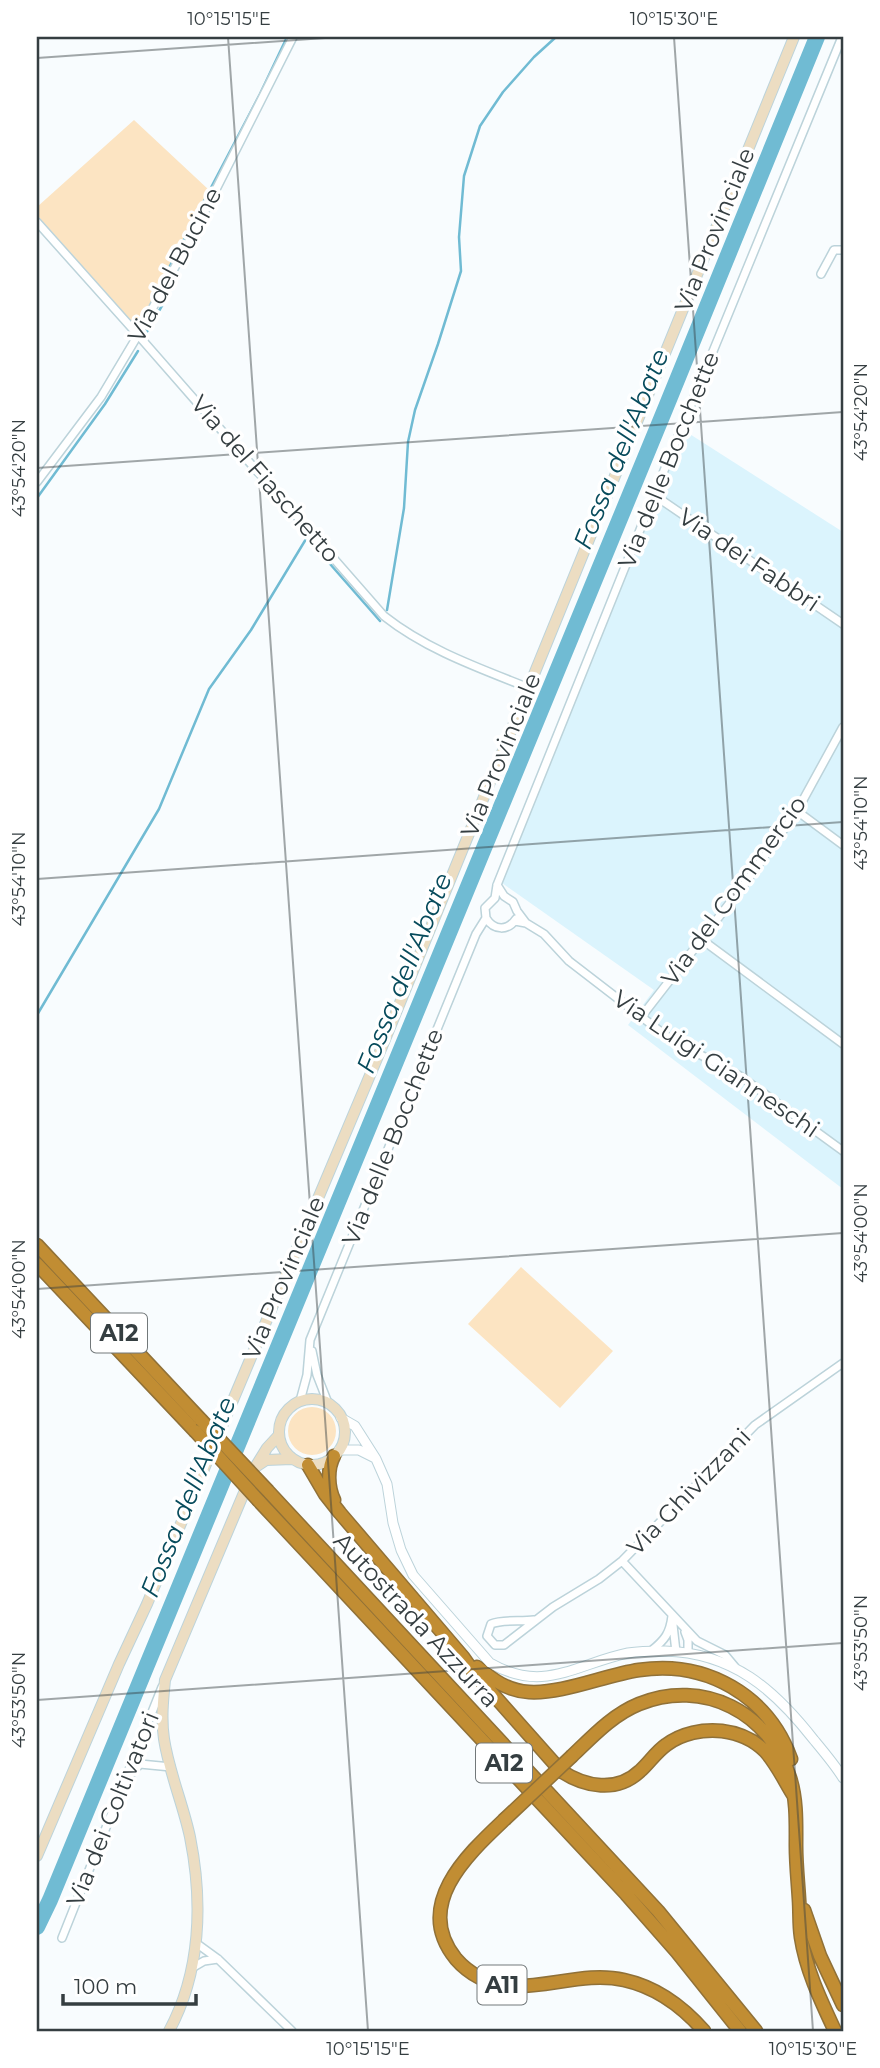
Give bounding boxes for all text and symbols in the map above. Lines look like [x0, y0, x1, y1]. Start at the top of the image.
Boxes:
text: 10°15'15"E [187, 8, 271, 30]
text: 10°15'30"E [630, 8, 718, 30]
street label: Via Provinciale [668, 143, 761, 316]
street label: Via del Bucine [122, 182, 228, 347]
water label: Fossa dell'Abate [566, 344, 676, 554]
street label: Via delle Bocchette [612, 347, 725, 573]
text: 43°54'20"N [850, 363, 872, 461]
street label: Via del Fiaschetto [185, 389, 346, 568]
text: 43°54'20"N [8, 419, 30, 517]
street label: Via dei Fabbri [673, 502, 825, 617]
street label: Via Provinciale [454, 668, 547, 841]
text: 43°54'10"N [850, 775, 872, 871]
street label: Via del Commercio [655, 790, 812, 991]
text: 43°54'10"N [8, 831, 30, 927]
water label: Fossa dell'Abate [349, 868, 459, 1078]
street label: Via Luigi Gianneschi [608, 984, 825, 1143]
street label: Via delle Bocchette [336, 1024, 449, 1250]
text: 43°54'00"N [850, 1183, 872, 1283]
street label: Via Provinciale [236, 1192, 331, 1364]
text: 43°54'00"N [8, 1239, 30, 1339]
road number: A12 [91, 1314, 147, 1352]
water label: Fossa dell'Abate [133, 1392, 243, 1602]
street label: Via Ghivizzani [621, 1422, 756, 1561]
street label: Autostrada Azzurra [328, 1526, 505, 1713]
text: 43°53'50"N [850, 1595, 872, 1691]
text: 43°53'50"N [8, 1652, 30, 1748]
street label: Via dei Coltivatori [60, 1707, 165, 1911]
road number: A12 [476, 1744, 532, 1782]
scale bar [63, 1963, 196, 2007]
road number: A11 [477, 1966, 526, 2004]
text: 100 m [74, 1974, 137, 1999]
text: 10°15'15"E [326, 2038, 410, 2060]
text: 10°15'30"E [769, 2038, 857, 2060]

